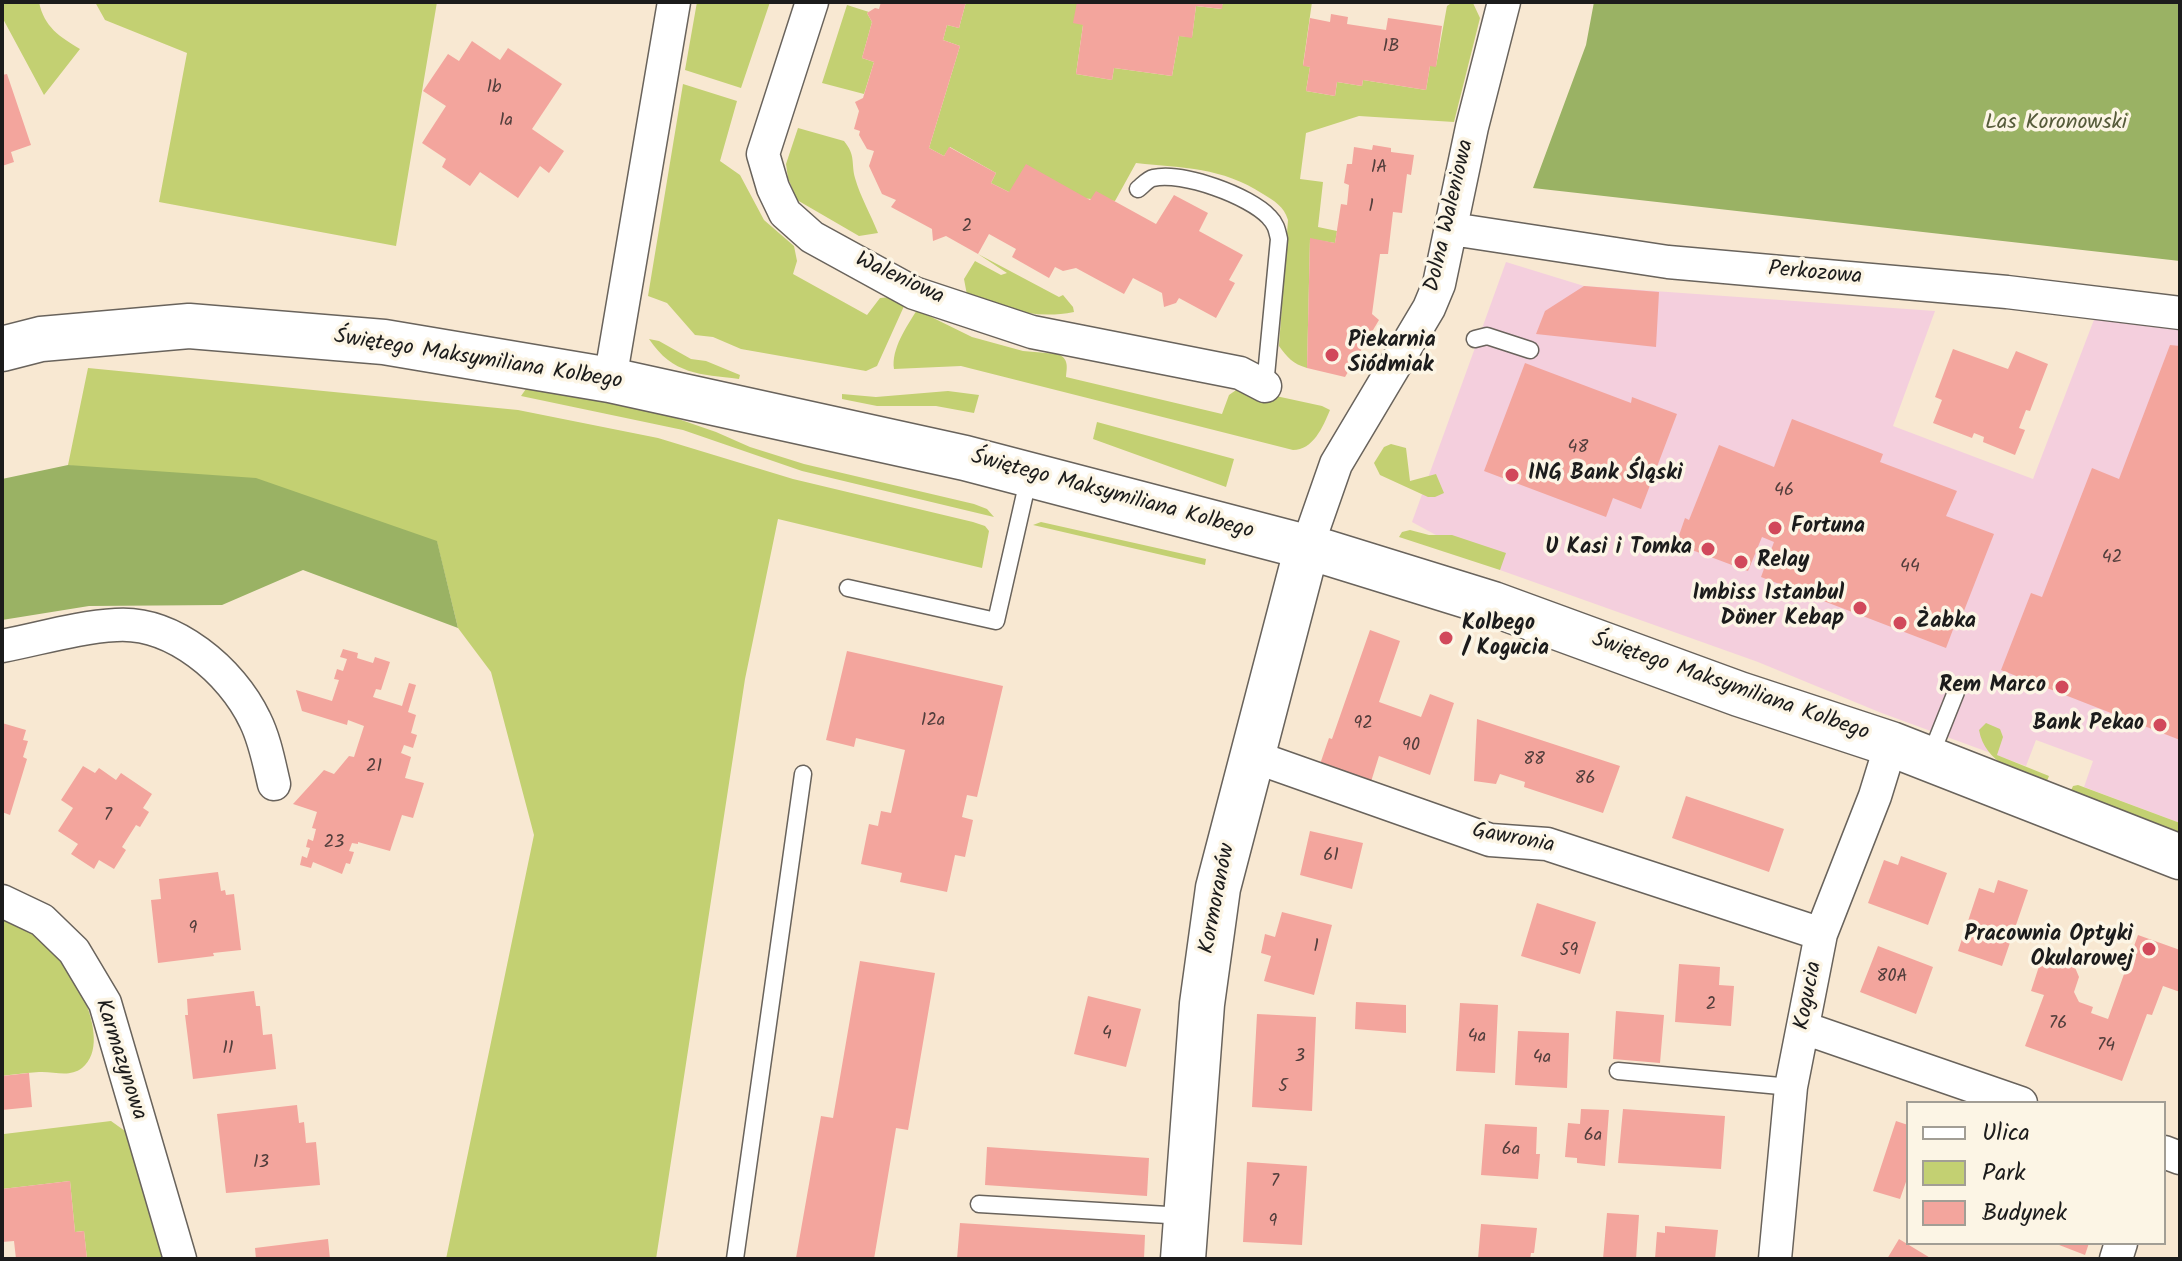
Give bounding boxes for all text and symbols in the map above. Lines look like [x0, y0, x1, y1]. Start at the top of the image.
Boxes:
house number: 1B [1382, 37, 1400, 59]
house number: 1b [486, 78, 502, 100]
house number: 1a [499, 111, 513, 133]
park label: Las Koronowski [1985, 111, 2127, 137]
street label: Dolna Waleniowa [1421, 137, 1481, 295]
house number: 1A [1371, 158, 1387, 180]
house number: 1 [1368, 197, 1374, 219]
house number: 2 [962, 217, 972, 239]
street label: Waleniowa [850, 248, 948, 312]
street label: Perkozowa [1767, 258, 1863, 292]
street label: Świętego Maksymiliana Kolbego [332, 325, 624, 397]
place label: Piekarnia Siódmiak [1348, 329, 1436, 380]
marker: Piekarnia Siódmiak [1323, 346, 1341, 364]
house number: 48 [1568, 438, 1588, 460]
street label: Świętego Maksymiliana Kolbego [968, 446, 1256, 546]
place label: ING Bank Śląski [1528, 462, 1683, 488]
marker: ING Bank Śląski [1503, 466, 1521, 484]
house number: 46 [1774, 481, 1794, 503]
place label: Fortuna [1791, 515, 1865, 541]
marker: Fortuna [1766, 519, 1784, 537]
place label: U Kasi i Tomka [1545, 536, 1692, 562]
marker: U Kasi i Tomka [1699, 540, 1717, 558]
house number: 42 [2102, 548, 2122, 570]
place label: Relay [1757, 549, 1809, 575]
marker: Relay [1732, 553, 1750, 571]
house number: 44 [1900, 557, 1920, 579]
place label: Imbiss Istanbul Döner Kebap [1693, 582, 1844, 634]
marker: Imbiss Istanbul Döner Kebap [1851, 599, 1869, 617]
place label: Żabka [1916, 610, 1976, 636]
place label: Kolbego / Kogucia [1462, 612, 1549, 664]
marker: Żabka [1891, 614, 1909, 632]
street label: Świętego Maksymiliana Kolbego [1588, 628, 1872, 748]
marker: Kolbego / Kogucia [1437, 629, 1455, 647]
place label: Rem Marco [1939, 674, 2046, 700]
marker: Rem Marco [2053, 678, 2071, 696]
house number: 12a [921, 711, 945, 733]
place label: Bank Pekao [2033, 712, 2144, 738]
house number: 92 [1353, 714, 1373, 736]
marker: Bank Pekao [2151, 716, 2169, 734]
house number: 90 [1402, 736, 1420, 758]
house number: 88 [1523, 750, 1545, 772]
house number: 21 [366, 757, 382, 779]
house number: 86 [1575, 769, 1595, 791]
house number: 7 [104, 806, 112, 828]
street label: Gawronia [1470, 819, 1556, 861]
house number: 23 [324, 833, 344, 855]
street label: Kormoranów [1195, 842, 1243, 956]
house number: 61 [1323, 846, 1339, 868]
house number: 9 [189, 919, 197, 941]
place label: Pracownia Optyki Okularowej [1964, 923, 2133, 974]
house number: 1 [1313, 937, 1319, 959]
marker: Pracownia Optyki Okularowej [2140, 940, 2158, 958]
house number: 59 [1560, 941, 1578, 963]
street label: Kogucia [1790, 959, 1830, 1033]
house number: 80A [1877, 967, 1907, 989]
house number: 2 [1706, 995, 1716, 1017]
street label: Karmazynowa [87, 996, 151, 1124]
house number: 76 [2049, 1014, 2067, 1036]
house number: 4 [1102, 1024, 1112, 1046]
house number: 4a [1468, 1027, 1486, 1049]
house number: 74 [2097, 1036, 2115, 1058]
house number: 11 [222, 1039, 234, 1061]
house number: 3 [1295, 1047, 1305, 1069]
house number: 4a [1533, 1048, 1551, 1070]
house number: 5 [1278, 1077, 1288, 1099]
legend [1906, 1101, 2166, 1245]
text: Ulica [1982, 1114, 2030, 1153]
house number: 6a [1584, 1126, 1602, 1148]
house number: 6a [1502, 1140, 1520, 1162]
house number: 13 [253, 1153, 269, 1175]
text: Park [1982, 1154, 2026, 1193]
house number: 7 [1271, 1172, 1279, 1194]
text: Budynek [1982, 1194, 2067, 1233]
house number: 9 [1269, 1212, 1277, 1234]

